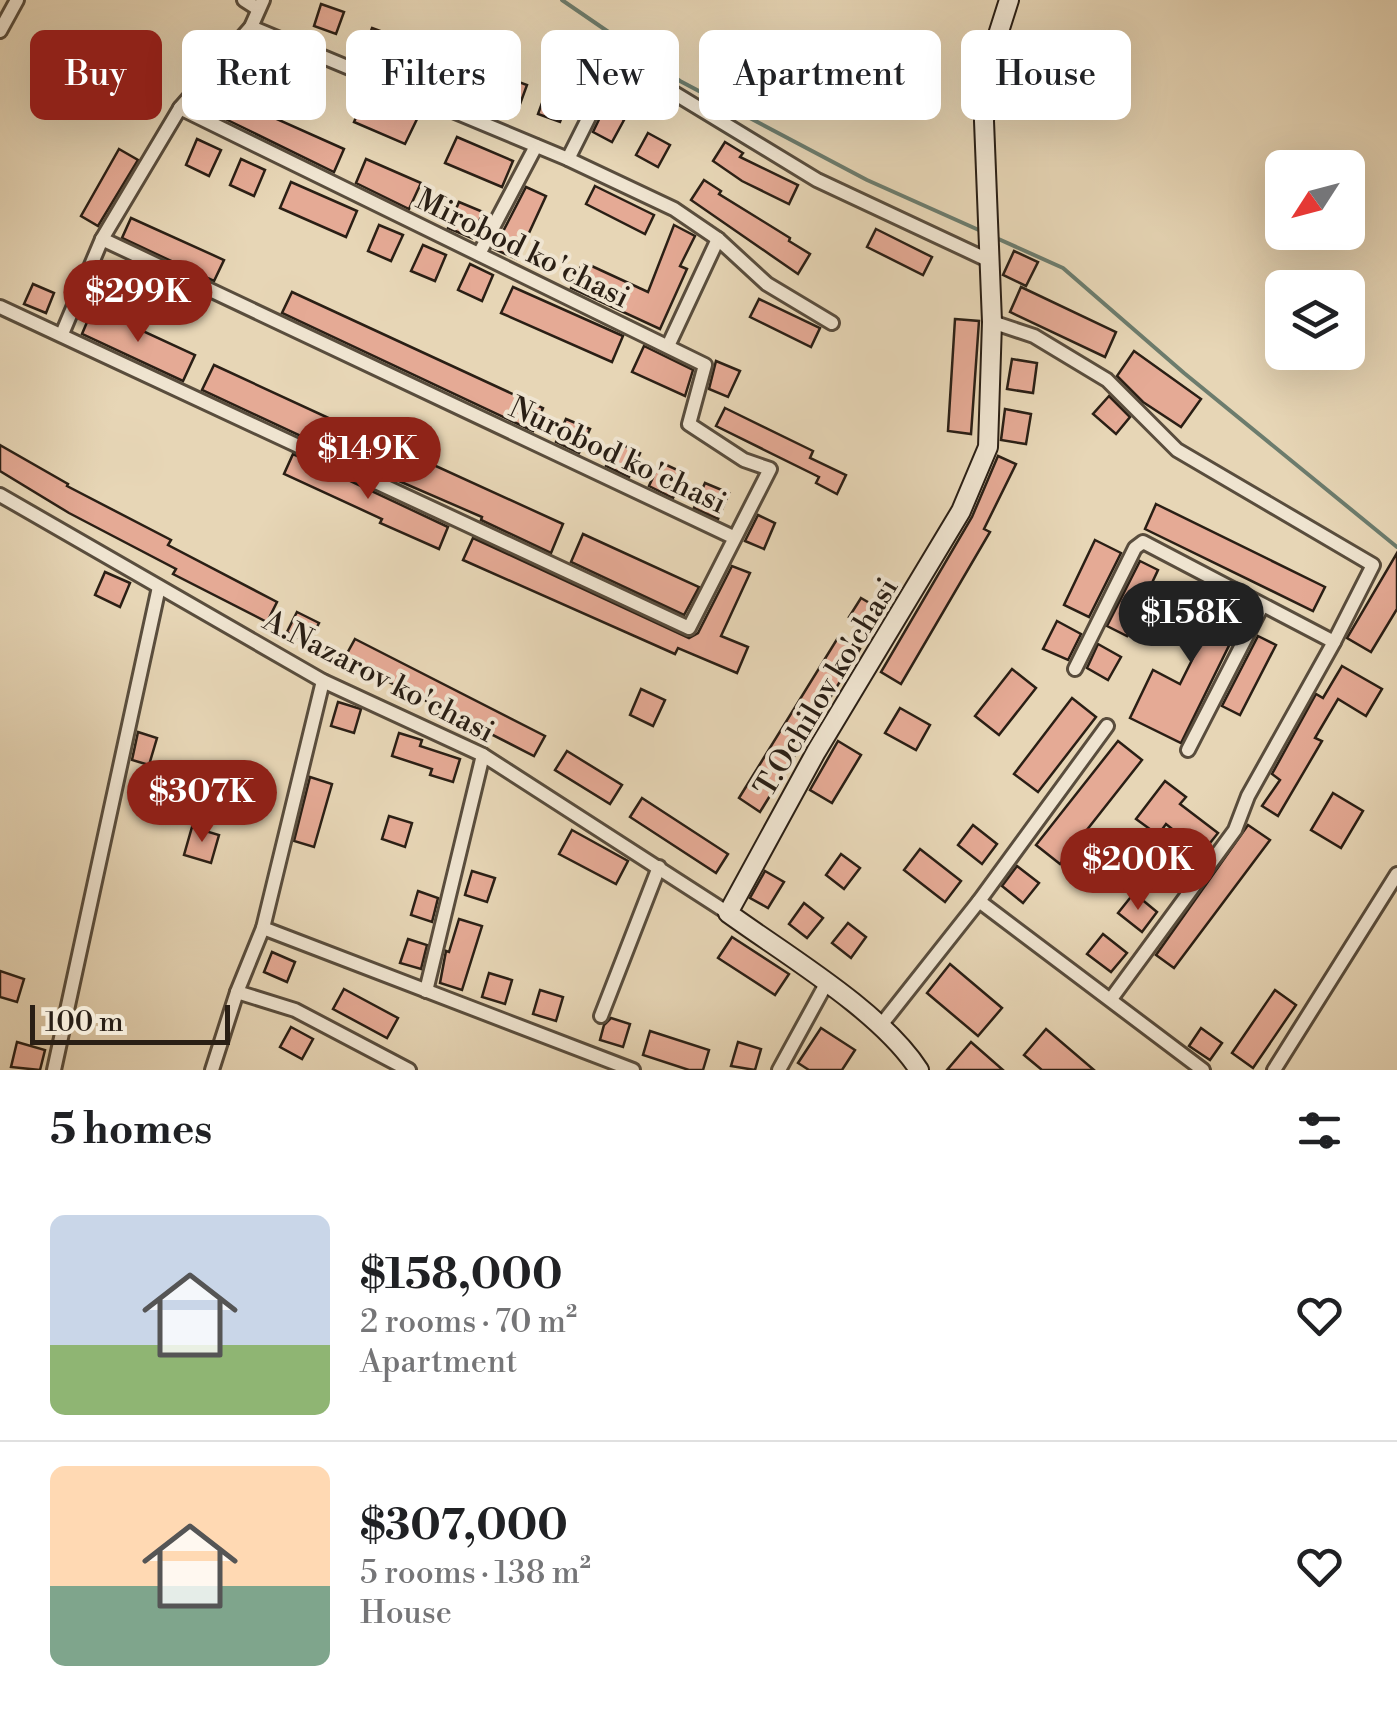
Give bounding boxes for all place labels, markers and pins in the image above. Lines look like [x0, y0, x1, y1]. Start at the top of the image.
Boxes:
pin: $299K [68, 260, 208, 345]
pin: $149K [298, 417, 438, 502]
pin: $158K [1121, 581, 1261, 666]
pin: $307K [132, 760, 272, 845]
pin: $200K [1068, 828, 1208, 913]

